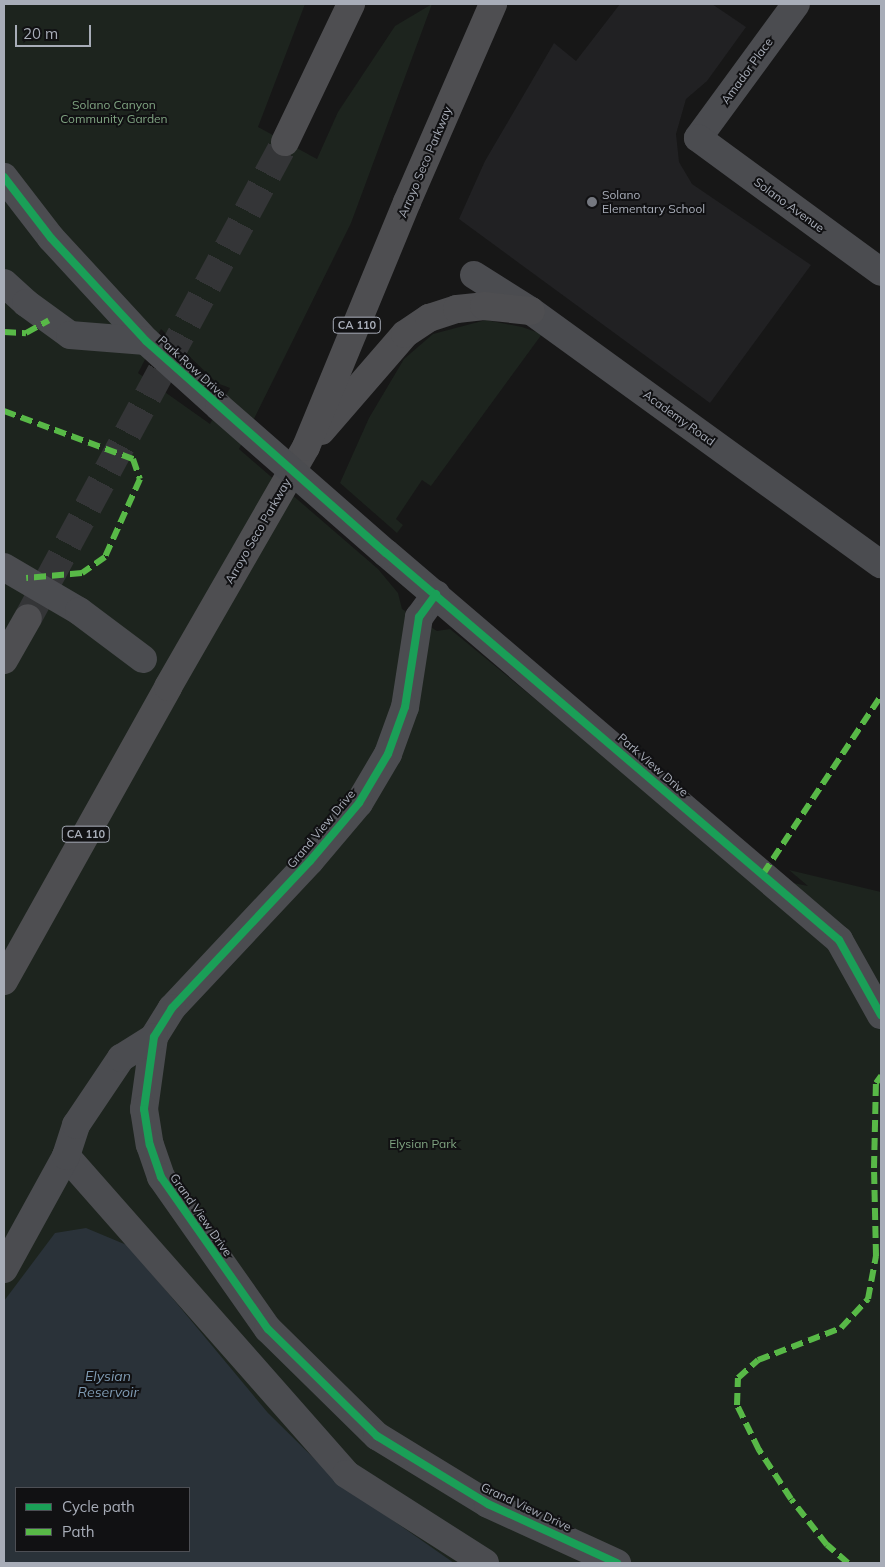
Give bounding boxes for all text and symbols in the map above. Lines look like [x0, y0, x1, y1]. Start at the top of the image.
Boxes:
scale bar [18, 15, 94, 47]
text: 20 m [23, 24, 58, 43]
street label: Amador Place [718, 35, 776, 107]
park label: Solano Canyon Community Garden [60, 98, 168, 126]
street label: Arroyo Seco Parkway [395, 104, 455, 220]
street label: Solano Avenue [751, 175, 827, 235]
place label: Solano Elementary School [602, 188, 705, 216]
marker: Solano Elementary School [586, 196, 598, 208]
road number: CA 110 [332, 316, 382, 334]
street label: Park Row Drive [155, 333, 229, 401]
street label: Academy Road [640, 387, 718, 449]
street label: Arroyo Seco Parkway [222, 476, 294, 586]
street label: Park View Drive [615, 730, 691, 800]
street label: Grand View Drive [284, 787, 358, 871]
road number: CA 110 [61, 826, 111, 842]
park label: Elysian Park [389, 1137, 457, 1151]
street label: Grand View Drive [167, 1171, 235, 1259]
water label: Elysian Reservoir [78, 1368, 138, 1400]
street label: Grand View Drive [479, 1480, 573, 1534]
legend [15, 1487, 190, 1552]
text: Cycle path [62, 1497, 135, 1516]
text: Path [62, 1522, 94, 1541]

